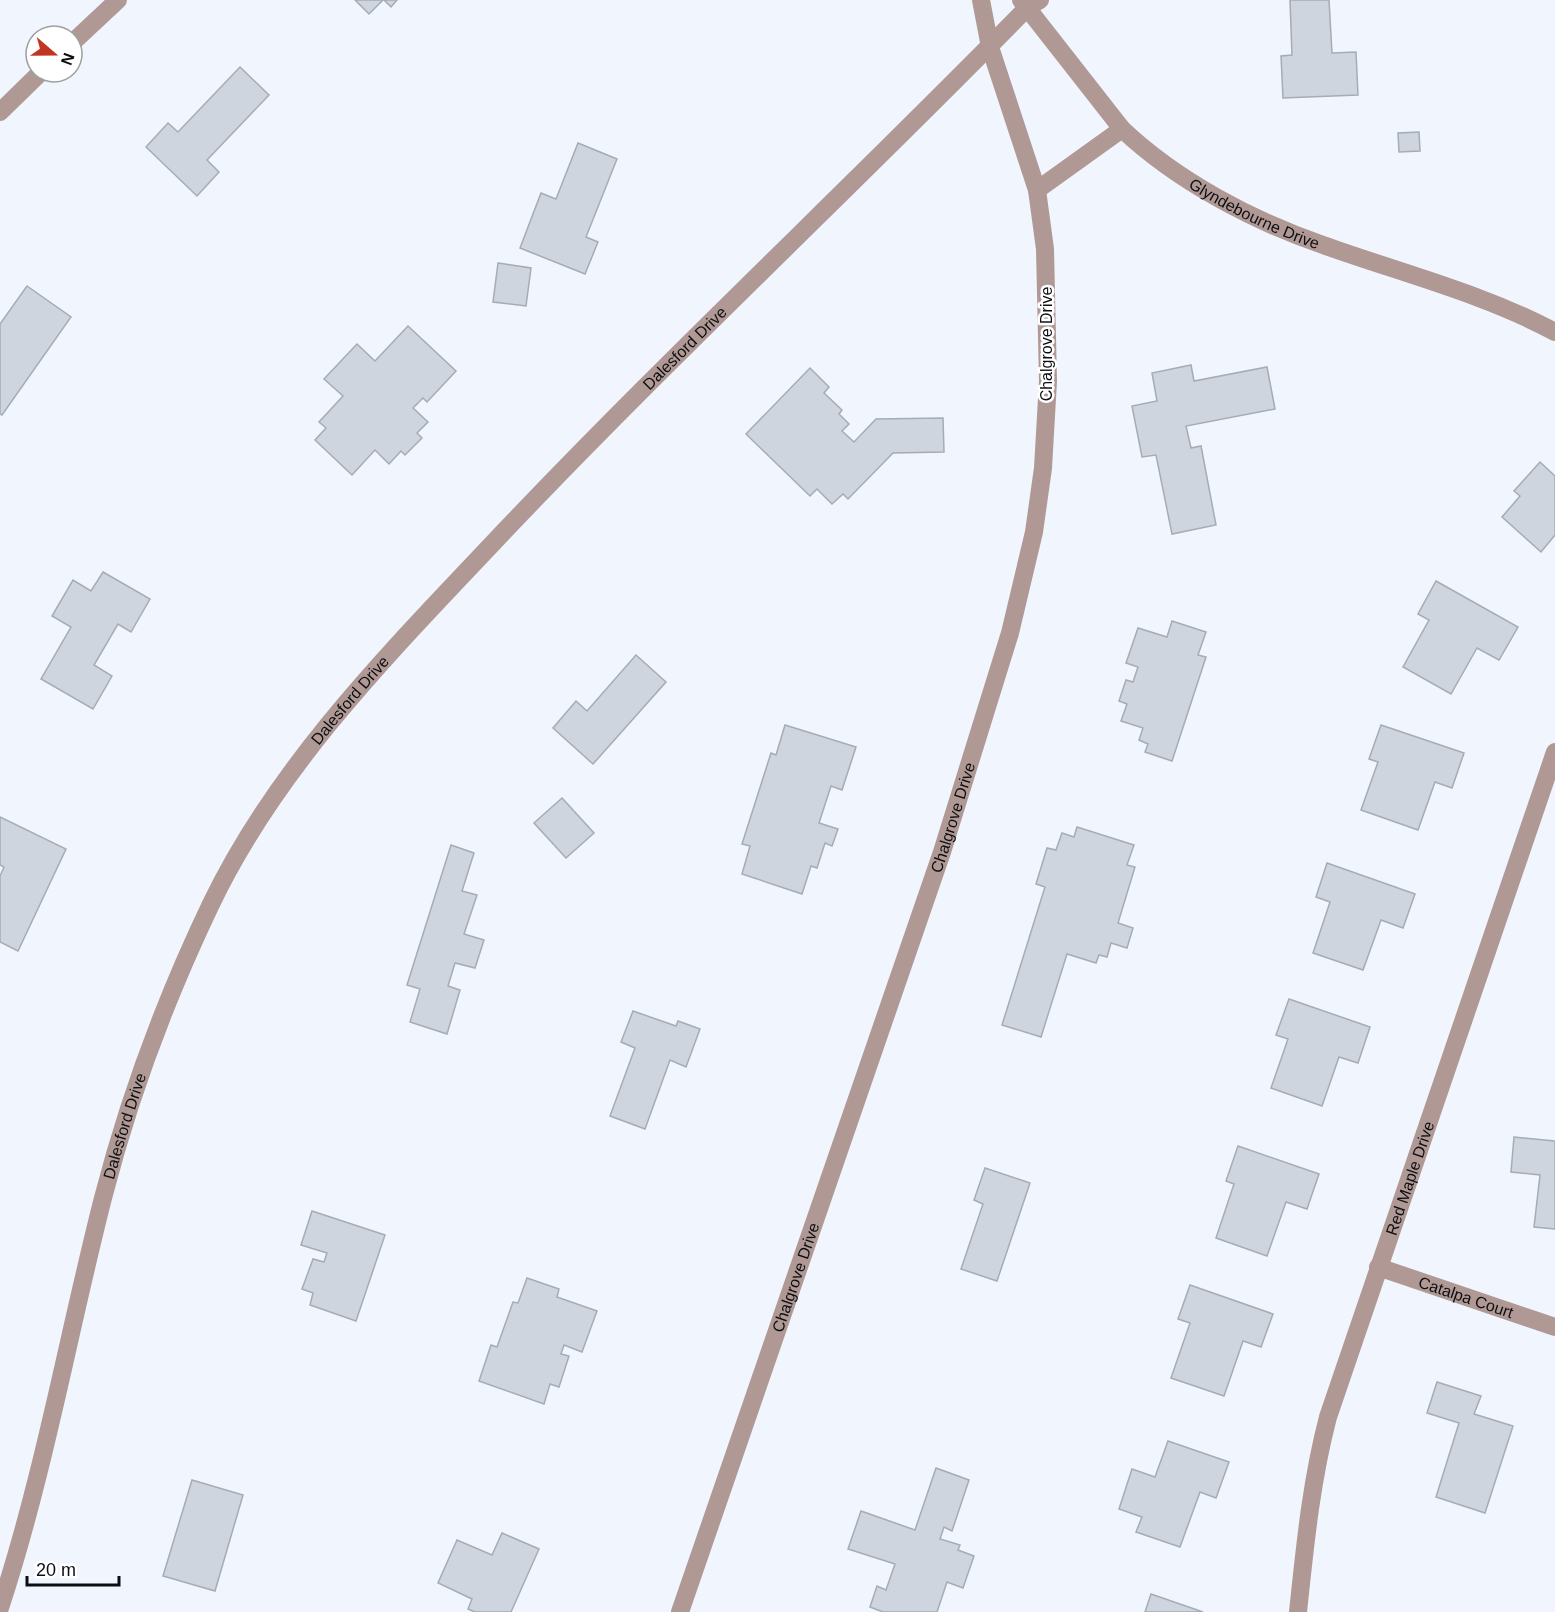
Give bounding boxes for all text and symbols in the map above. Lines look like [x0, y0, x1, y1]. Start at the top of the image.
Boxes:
north arrow [24, 24, 84, 84]
text: N [58, 51, 78, 67]
street label: Glyndebourne Drive [1186, 175, 1322, 252]
street label: Chalgrove Drive [1038, 287, 1055, 401]
street label: Dalesford Drive [640, 303, 730, 393]
street label: Dalesford Drive [308, 653, 392, 748]
street label: Chalgrove Drive [927, 760, 978, 875]
street label: Dalesford Drive [100, 1071, 149, 1181]
street label: Red Maple Drive [1383, 1119, 1437, 1237]
street label: Chalgrove Drive [769, 1220, 823, 1335]
street label: Catalpa Court [1416, 1273, 1516, 1321]
scale bar [27, 1549, 118, 1587]
text: 20 m [36, 1560, 76, 1580]

